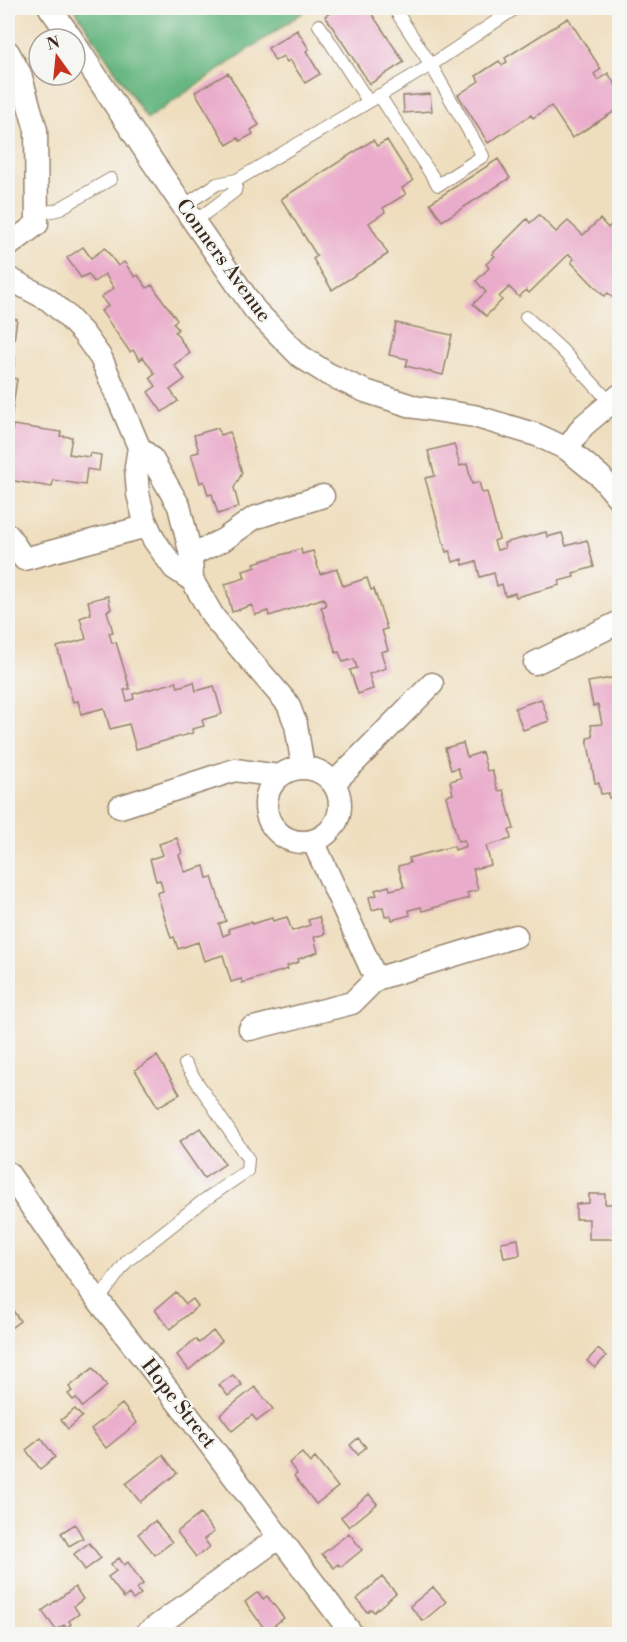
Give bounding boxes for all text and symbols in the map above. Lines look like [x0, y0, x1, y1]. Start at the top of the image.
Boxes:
north arrow [27, 27, 87, 87]
text: N [45, 32, 62, 55]
street label: Conners Avenue [170, 194, 276, 328]
street label: Hope Street [135, 1354, 221, 1454]

